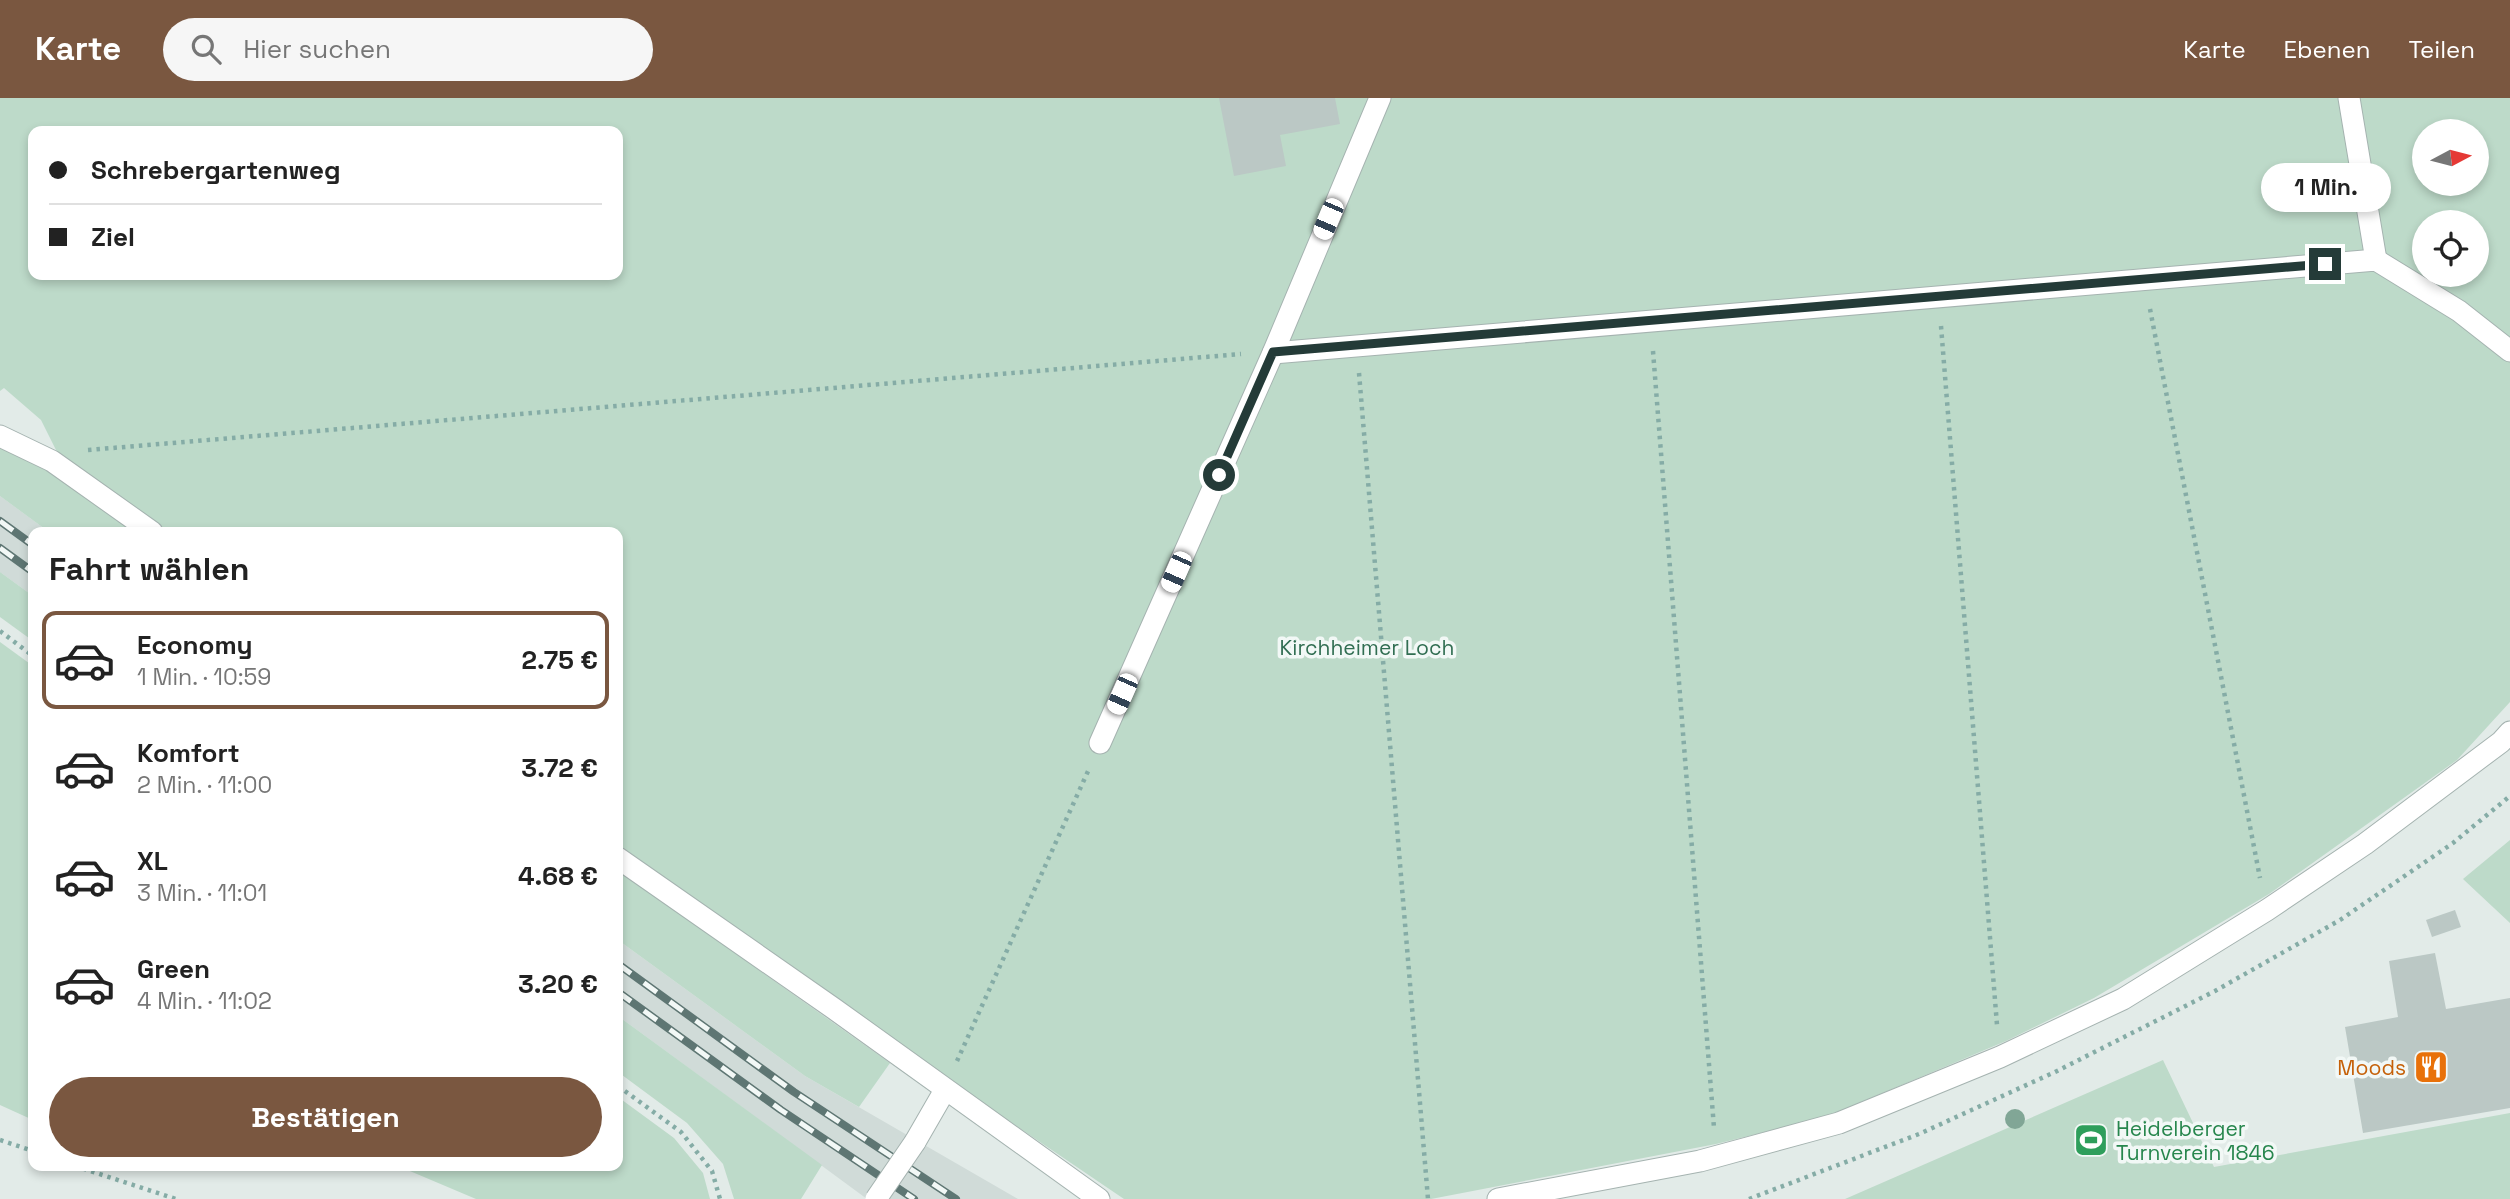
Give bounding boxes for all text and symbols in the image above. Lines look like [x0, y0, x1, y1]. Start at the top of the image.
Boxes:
search box [163, 18, 653, 81]
text: Karte [35, 28, 121, 70]
icon: search [187, 30, 225, 68]
text: Hier suchen [243, 32, 391, 66]
text: Karte [2183, 34, 2246, 65]
text: Ebenen [2284, 34, 2370, 65]
text: Teilen [2408, 34, 2475, 65]
north arrow [2412, 119, 2488, 196]
map controls [2412, 119, 2489, 287]
text: Schrebergartenweg [91, 153, 341, 187]
callout: 1 Min. [2260, 162, 2390, 212]
text: 1 Min. [2294, 172, 2358, 202]
car [1311, 196, 1346, 242]
button: locate [2412, 210, 2489, 287]
text: Ziel [91, 220, 135, 254]
route end [2309, 248, 2341, 280]
route start [1203, 459, 1235, 491]
text: Fahrt wählen [49, 549, 249, 589]
car [1158, 549, 1195, 595]
text: Economy [137, 628, 253, 662]
icon: car [53, 629, 116, 692]
park label: Kirchheimer Loch [1280, 634, 1454, 661]
text: 2.75 € [521, 643, 598, 677]
text: 1 Min. · 10:59 [137, 662, 271, 692]
car [1104, 671, 1141, 717]
text: Komfort [137, 736, 240, 770]
icon: car [53, 737, 116, 800]
text: 3.72 € [521, 751, 598, 785]
text: 2 Min. · 11:00 [137, 770, 272, 800]
text: XL [137, 844, 168, 878]
icon: car [53, 845, 116, 908]
text: 4.68 € [518, 859, 598, 893]
text: 3 Min. · 11:01 [137, 878, 267, 908]
text: Green [137, 952, 210, 986]
icon: car [53, 953, 116, 1016]
text: 3.20 € [518, 967, 598, 1001]
text: 4 Min. · 11:02 [137, 986, 272, 1016]
restaurant icon: Moods [2412, 1048, 2450, 1086]
place label: Moods [2337, 1054, 2406, 1081]
button: Bestätigen [49, 1077, 602, 1157]
place label: Heidelberger Turnverein 1846 [2116, 1115, 2275, 1166]
sports icon: Heidelberger Turnverein 1846 [2072, 1121, 2110, 1159]

